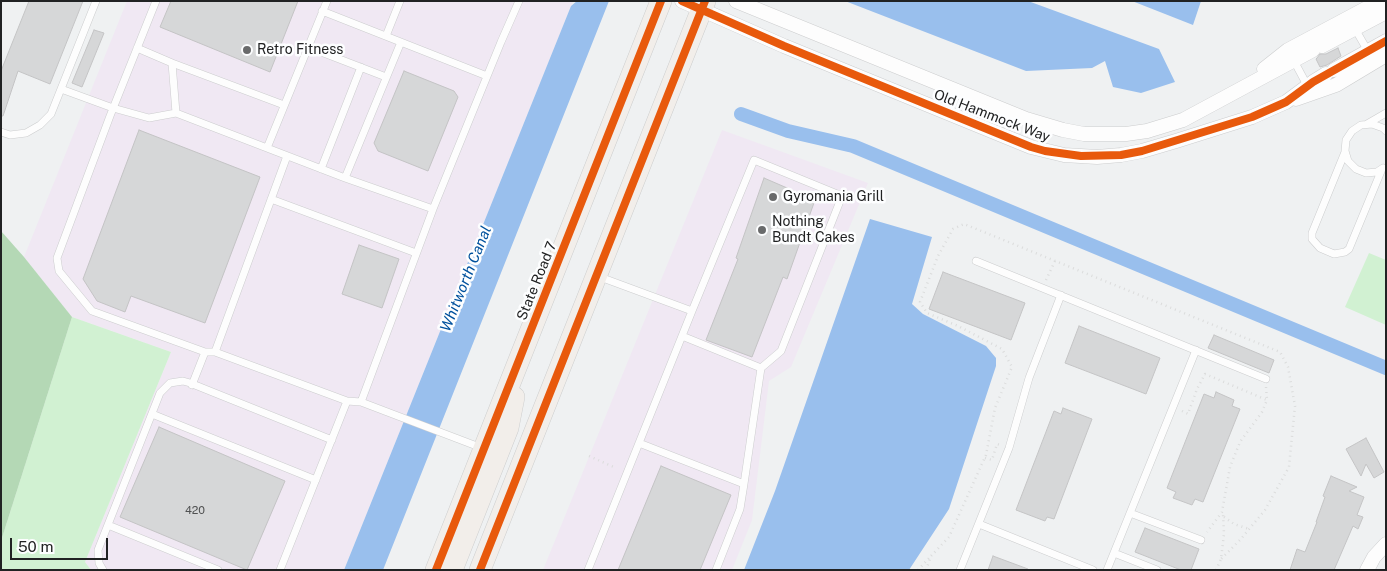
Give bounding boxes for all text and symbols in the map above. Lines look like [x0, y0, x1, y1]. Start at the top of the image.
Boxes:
place label: Retro Fitness [257, 42, 343, 58]
marker: Retro Fitness [241, 44, 253, 56]
street label: Old Hammock Way [932, 86, 1052, 146]
place label: Gyromania Grill [783, 189, 884, 205]
marker: Gyromania Grill [767, 191, 779, 203]
place label: Nothing Bundt Cakes [772, 214, 855, 246]
water label: Whitworth Canal [437, 224, 495, 334]
marker: Nothing Bundt Cakes [756, 224, 768, 236]
street label: State Road 7 [514, 239, 560, 323]
house number: 420 [185, 504, 205, 518]
scale bar [12, 528, 110, 560]
text: 50 m [18, 538, 53, 555]

